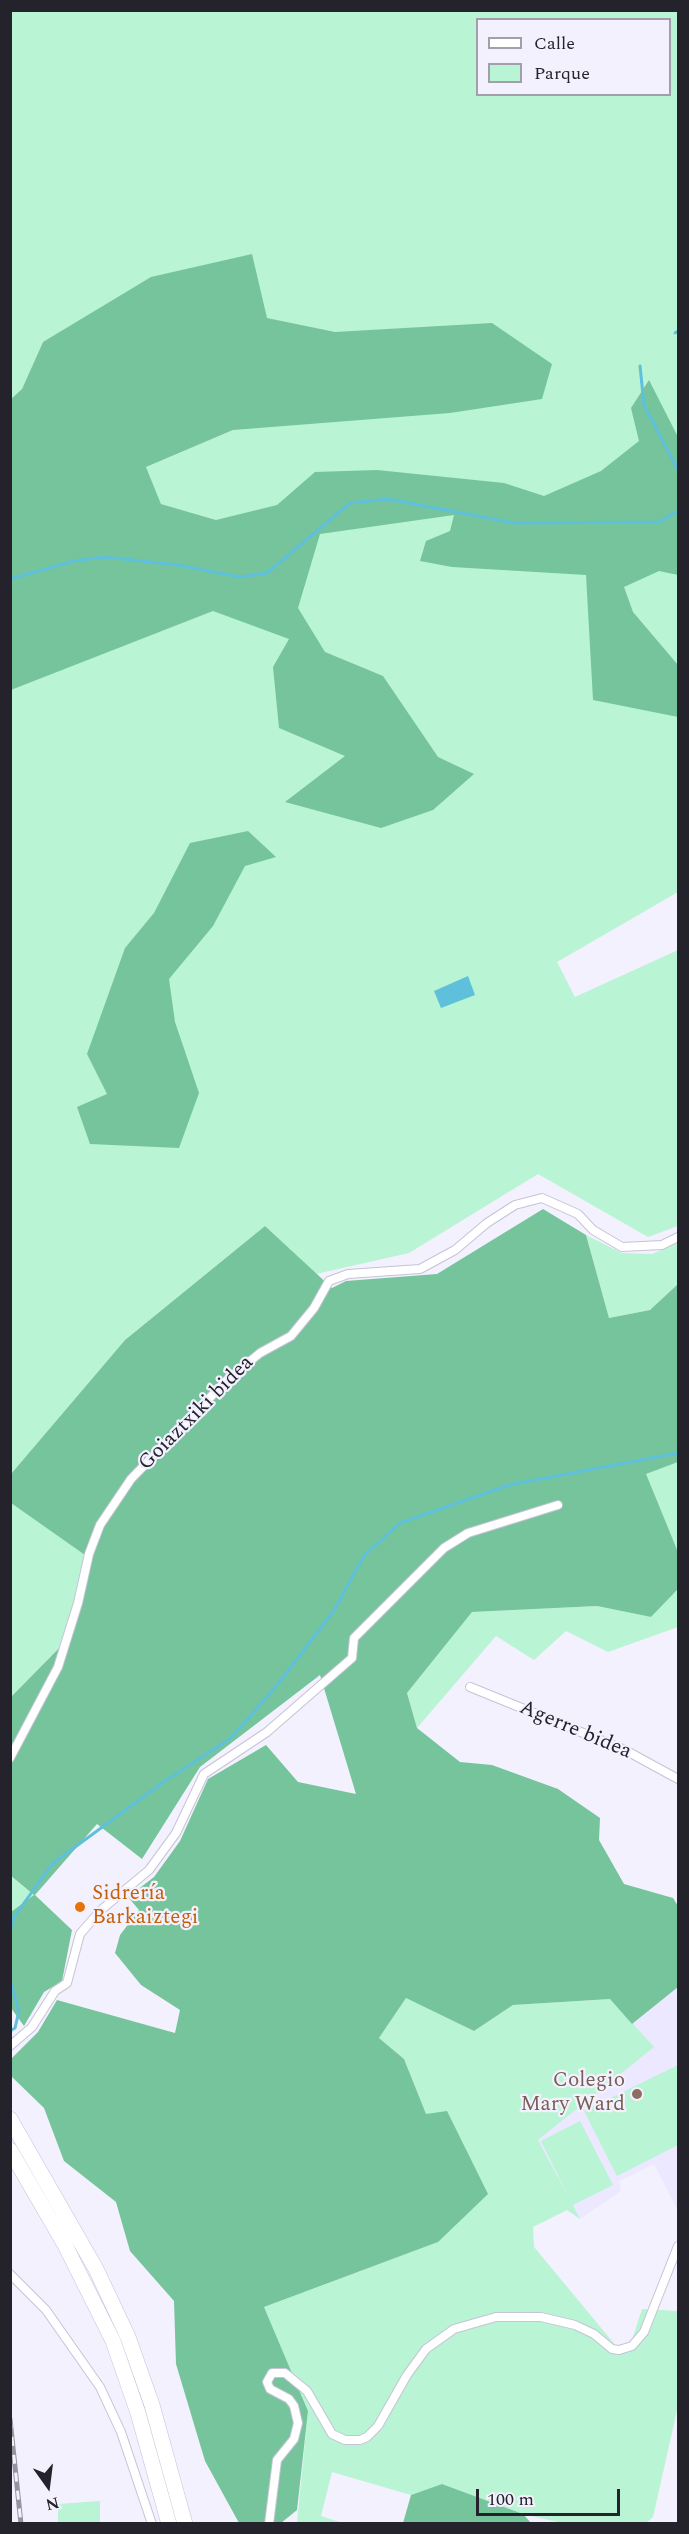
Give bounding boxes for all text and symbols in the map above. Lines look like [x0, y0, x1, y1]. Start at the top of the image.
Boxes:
legend [476, 18, 671, 96]
text: Calle [534, 30, 575, 57]
text: Parque [534, 60, 590, 87]
street label: Goiaztxiki bidea [134, 1351, 260, 1477]
street label: Agerre bidea [515, 1696, 635, 1766]
place label: Sidrería Barkaiztegi [92, 1882, 198, 1932]
marker: Sidrería Barkaiztegi [73, 1900, 87, 1914]
place label: Colegio Mary Ward [520, 2069, 625, 2119]
marker: Colegio Mary Ward [630, 2087, 644, 2101]
north arrow [18, 2456, 78, 2516]
scale bar [479, 2477, 623, 2515]
text: 100 m [487, 2486, 534, 2513]
text: N [43, 2490, 62, 2517]

